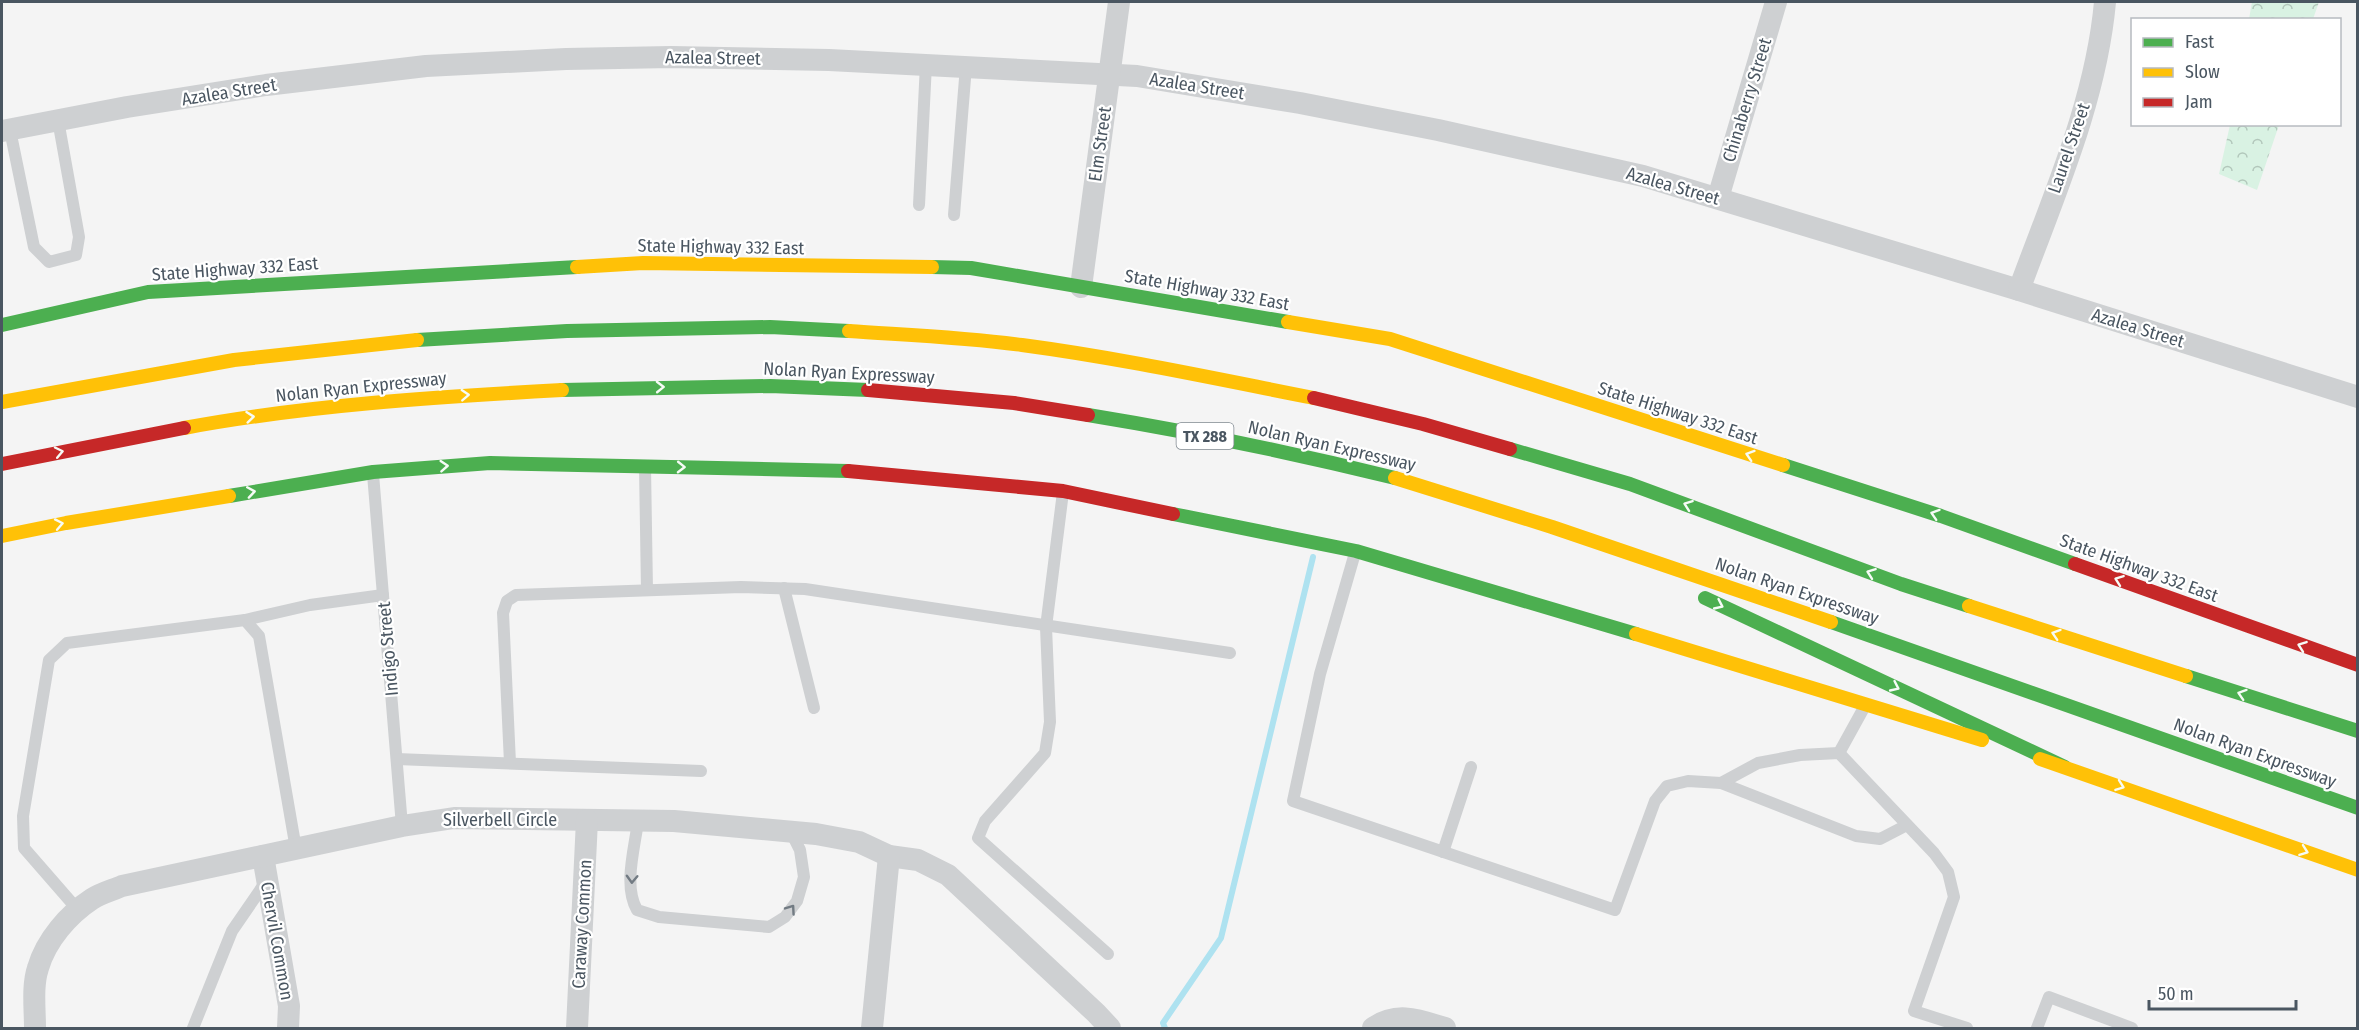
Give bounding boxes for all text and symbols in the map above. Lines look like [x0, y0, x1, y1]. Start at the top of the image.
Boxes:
legend [2131, 18, 2341, 126]
text: Fast [2185, 31, 2214, 53]
street label: Chinaberry Street [1718, 35, 1776, 165]
street label: Azalea Street [665, 46, 761, 70]
text: Slow [2185, 61, 2220, 83]
street label: Azalea Street [1148, 68, 1246, 104]
street label: Azalea Street [180, 74, 278, 110]
text: Jam [2185, 91, 2213, 113]
street label: Laurel Street [2043, 100, 2095, 196]
street label: Elm Street [1084, 105, 1116, 183]
street label: Azalea Street [1624, 162, 1722, 210]
street label: State Highway 332 East [637, 235, 805, 259]
street label: State Highway 332 East [151, 252, 319, 286]
street label: State Highway 332 East [1123, 265, 1291, 315]
street label: Azalea Street [2089, 303, 2187, 353]
street label: Nolan Ryan Expressway [763, 358, 935, 388]
street label: Nolan Ryan Expressway [275, 367, 447, 407]
street label: State Highway 332 East [1595, 377, 1761, 449]
one-way arrow [656, 381, 665, 393]
one-way arrow [461, 389, 470, 402]
one-way arrow [246, 411, 255, 423]
street label: Nolan Ryan Expressway [1246, 416, 1418, 476]
road number: TX 288 [1176, 423, 1234, 449]
one-way arrow [53, 446, 63, 459]
one-way arrow [1745, 449, 1756, 462]
one-way arrow [440, 460, 449, 473]
one-way arrow [677, 461, 686, 473]
one-way arrow [246, 486, 256, 499]
one-way arrow [1683, 500, 1694, 513]
one-way arrow [1930, 509, 1941, 522]
one-way arrow [54, 518, 64, 531]
street label: State Highway 332 East [2057, 529, 2221, 607]
street label: Nolan Ryan Expressway [1712, 553, 1882, 629]
one-way arrow [1866, 568, 1877, 580]
one-way arrow [2114, 574, 2125, 587]
one-way arrow [1712, 597, 1723, 609]
street label: Indigo Street [373, 601, 403, 697]
one-way arrow [2051, 629, 2062, 641]
one-way arrow [2298, 640, 2308, 653]
one-way arrow [1889, 680, 1900, 692]
one-way arrow [2237, 688, 2248, 701]
street label: Nolan Ryan Expressway [2171, 713, 2339, 793]
one-way arrow [2114, 779, 2125, 792]
street label: Silverbell Circle [443, 809, 557, 831]
one-way arrow [2298, 844, 2309, 857]
street label: Caraway Common [568, 859, 596, 989]
one-way arrow [625, 874, 638, 883]
street label: Chervil Common [256, 880, 298, 1002]
one-way arrow [784, 904, 795, 915]
scale bar [2149, 973, 2296, 1011]
text: 50 m [2158, 983, 2194, 1005]

